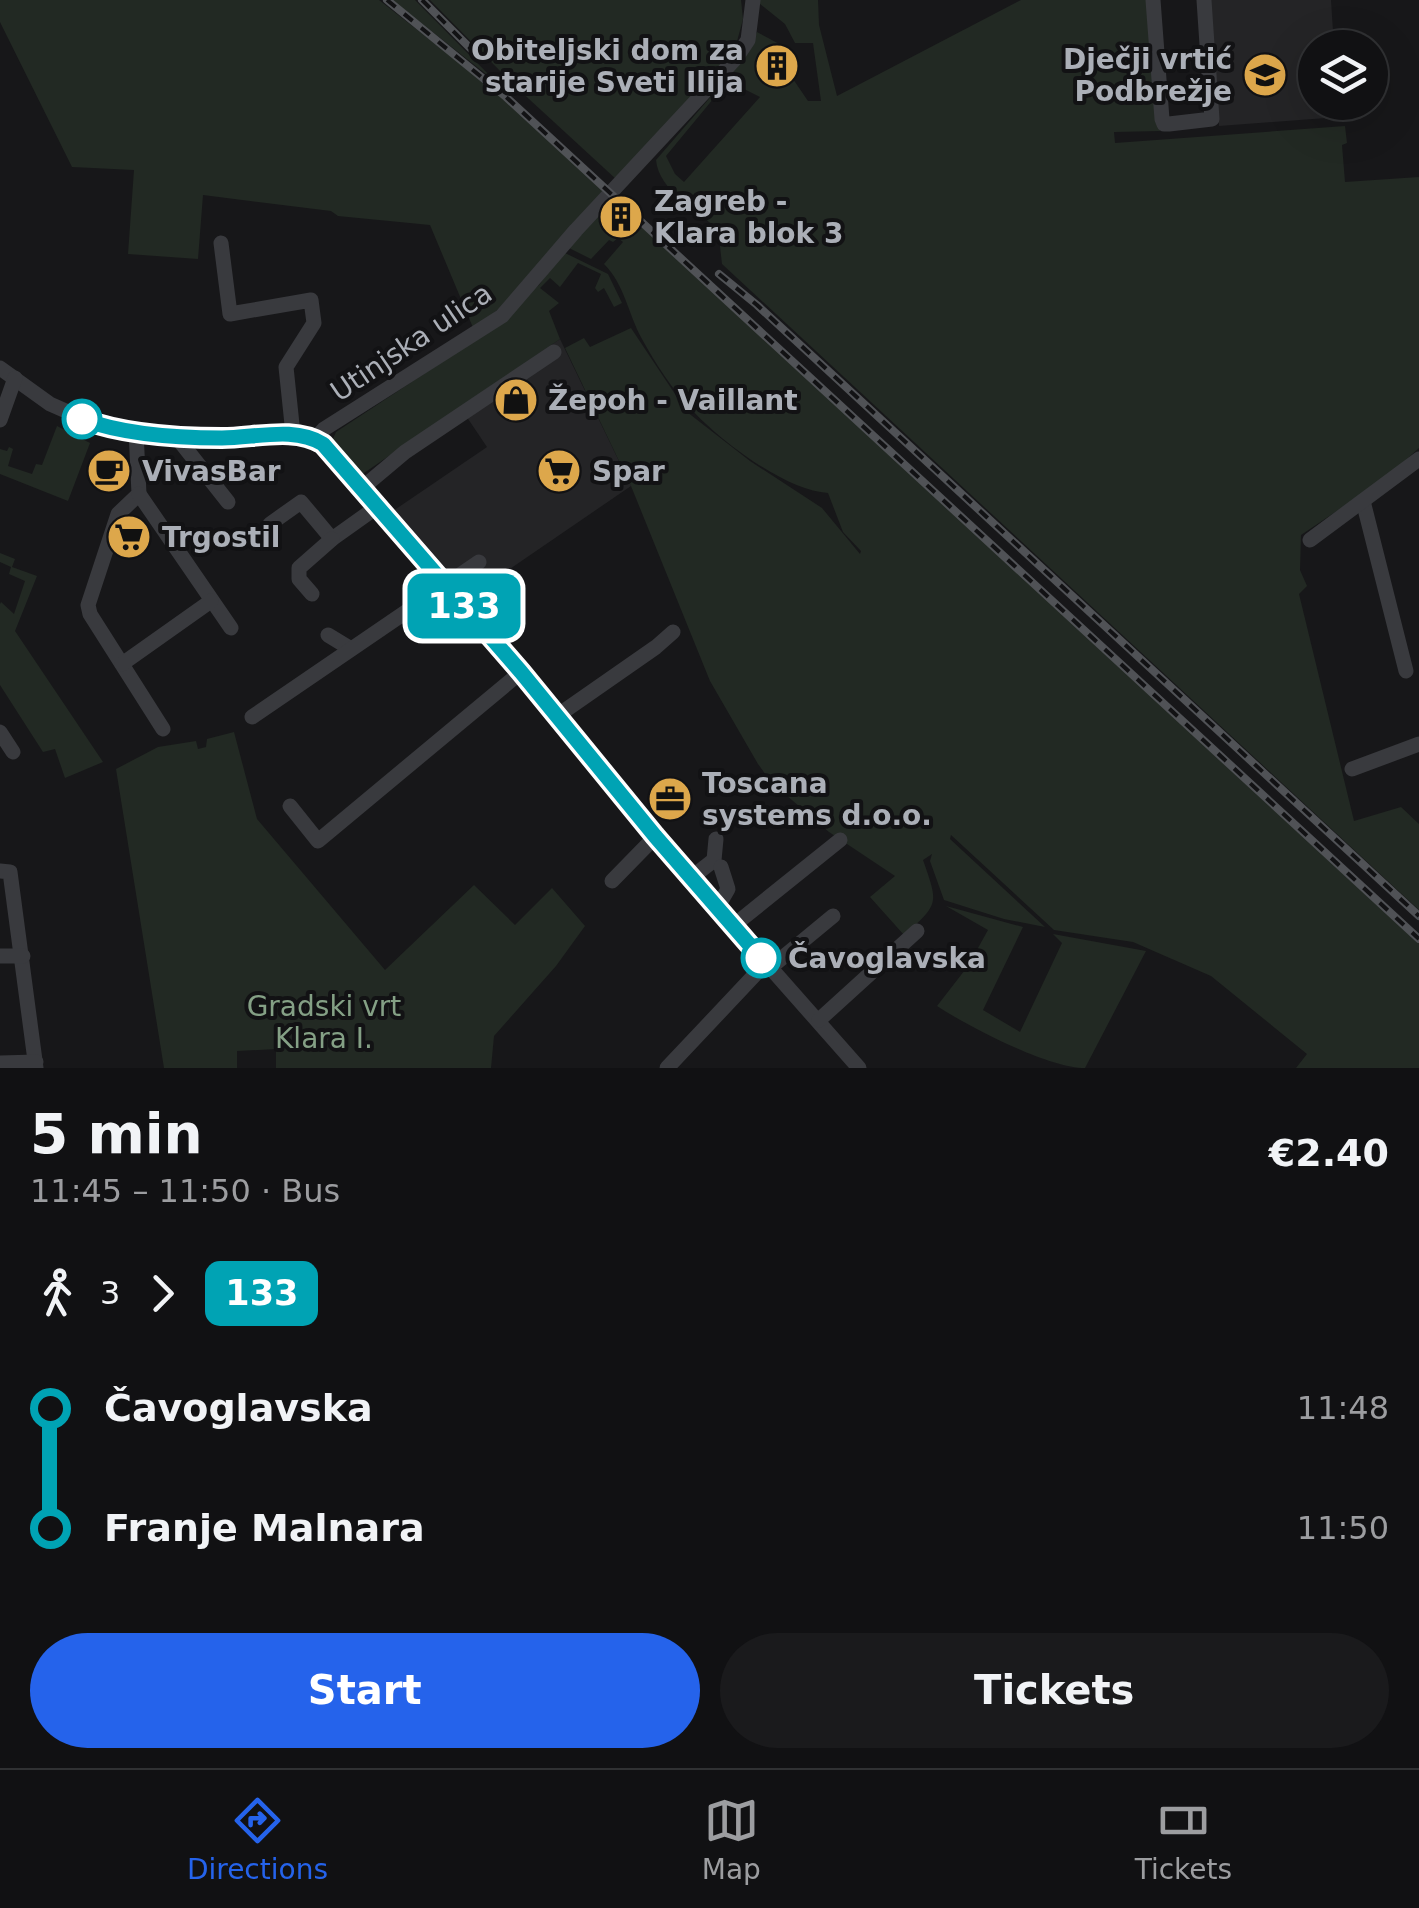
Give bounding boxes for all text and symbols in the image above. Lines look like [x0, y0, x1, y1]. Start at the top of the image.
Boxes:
map controls [1298, 30, 1388, 120]
button: layers [1298, 30, 1388, 120]
place label: Obiteljski dom za starije Sveti Ilija [471, 34, 744, 99]
building icon: Obiteljski dom za starije Sveti Ilija [754, 43, 800, 89]
place label: Dječji vrtić Podbrežje [1063, 43, 1232, 108]
school or university icon: Dječji vrtić Podbrežje [1242, 52, 1288, 98]
place label: Zagreb - Klara blok 3 [654, 185, 843, 250]
building icon: Zagreb - Klara blok 3 [598, 194, 644, 240]
street label: Utinjska ulica [325, 276, 498, 408]
shop icon: Žepoh - Vaillant [493, 377, 539, 423]
place label: Žepoh - Vaillant [548, 383, 798, 417]
unlabelled marker [63, 400, 101, 438]
cafe icon: VivasBar [86, 448, 132, 494]
supermarket icon: Spar [536, 448, 582, 494]
place label: VivasBar [142, 455, 281, 488]
place label: Spar [592, 455, 665, 488]
supermarket icon: Trgostil [106, 514, 152, 560]
place label: Trgostil [162, 521, 280, 554]
line badge: 133 [406, 574, 522, 638]
text: 133 [427, 586, 501, 626]
place label: Toscana systems d.o.o. [702, 767, 932, 832]
office icon: Toscana systems d.o.o. [647, 776, 693, 822]
marker: Čavoglavska [742, 939, 780, 977]
place label: Čavoglavska [788, 941, 986, 975]
park label: Gradski vrt Klara I. [247, 990, 401, 1055]
text: 5 min [30, 1102, 203, 1166]
text: €2.40 [1269, 1131, 1389, 1175]
text: 11:45 – 11:50 · Bus [30, 1172, 340, 1210]
icon: walk [30, 1266, 85, 1321]
icon: forward [135, 1266, 190, 1321]
text: 133 [225, 1273, 298, 1313]
text: 3 [100, 1274, 120, 1312]
text: Čavoglavska [104, 1386, 373, 1430]
text: 11:48 [1297, 1389, 1389, 1427]
text: Franje Malnara [104, 1506, 425, 1550]
text: 11:50 [1297, 1509, 1389, 1547]
button: Start [30, 1633, 700, 1748]
button: Tickets [720, 1633, 1389, 1748]
tab: Directions [187, 1793, 328, 1886]
tab: Map [702, 1793, 761, 1886]
tab: Tickets [1135, 1793, 1232, 1886]

